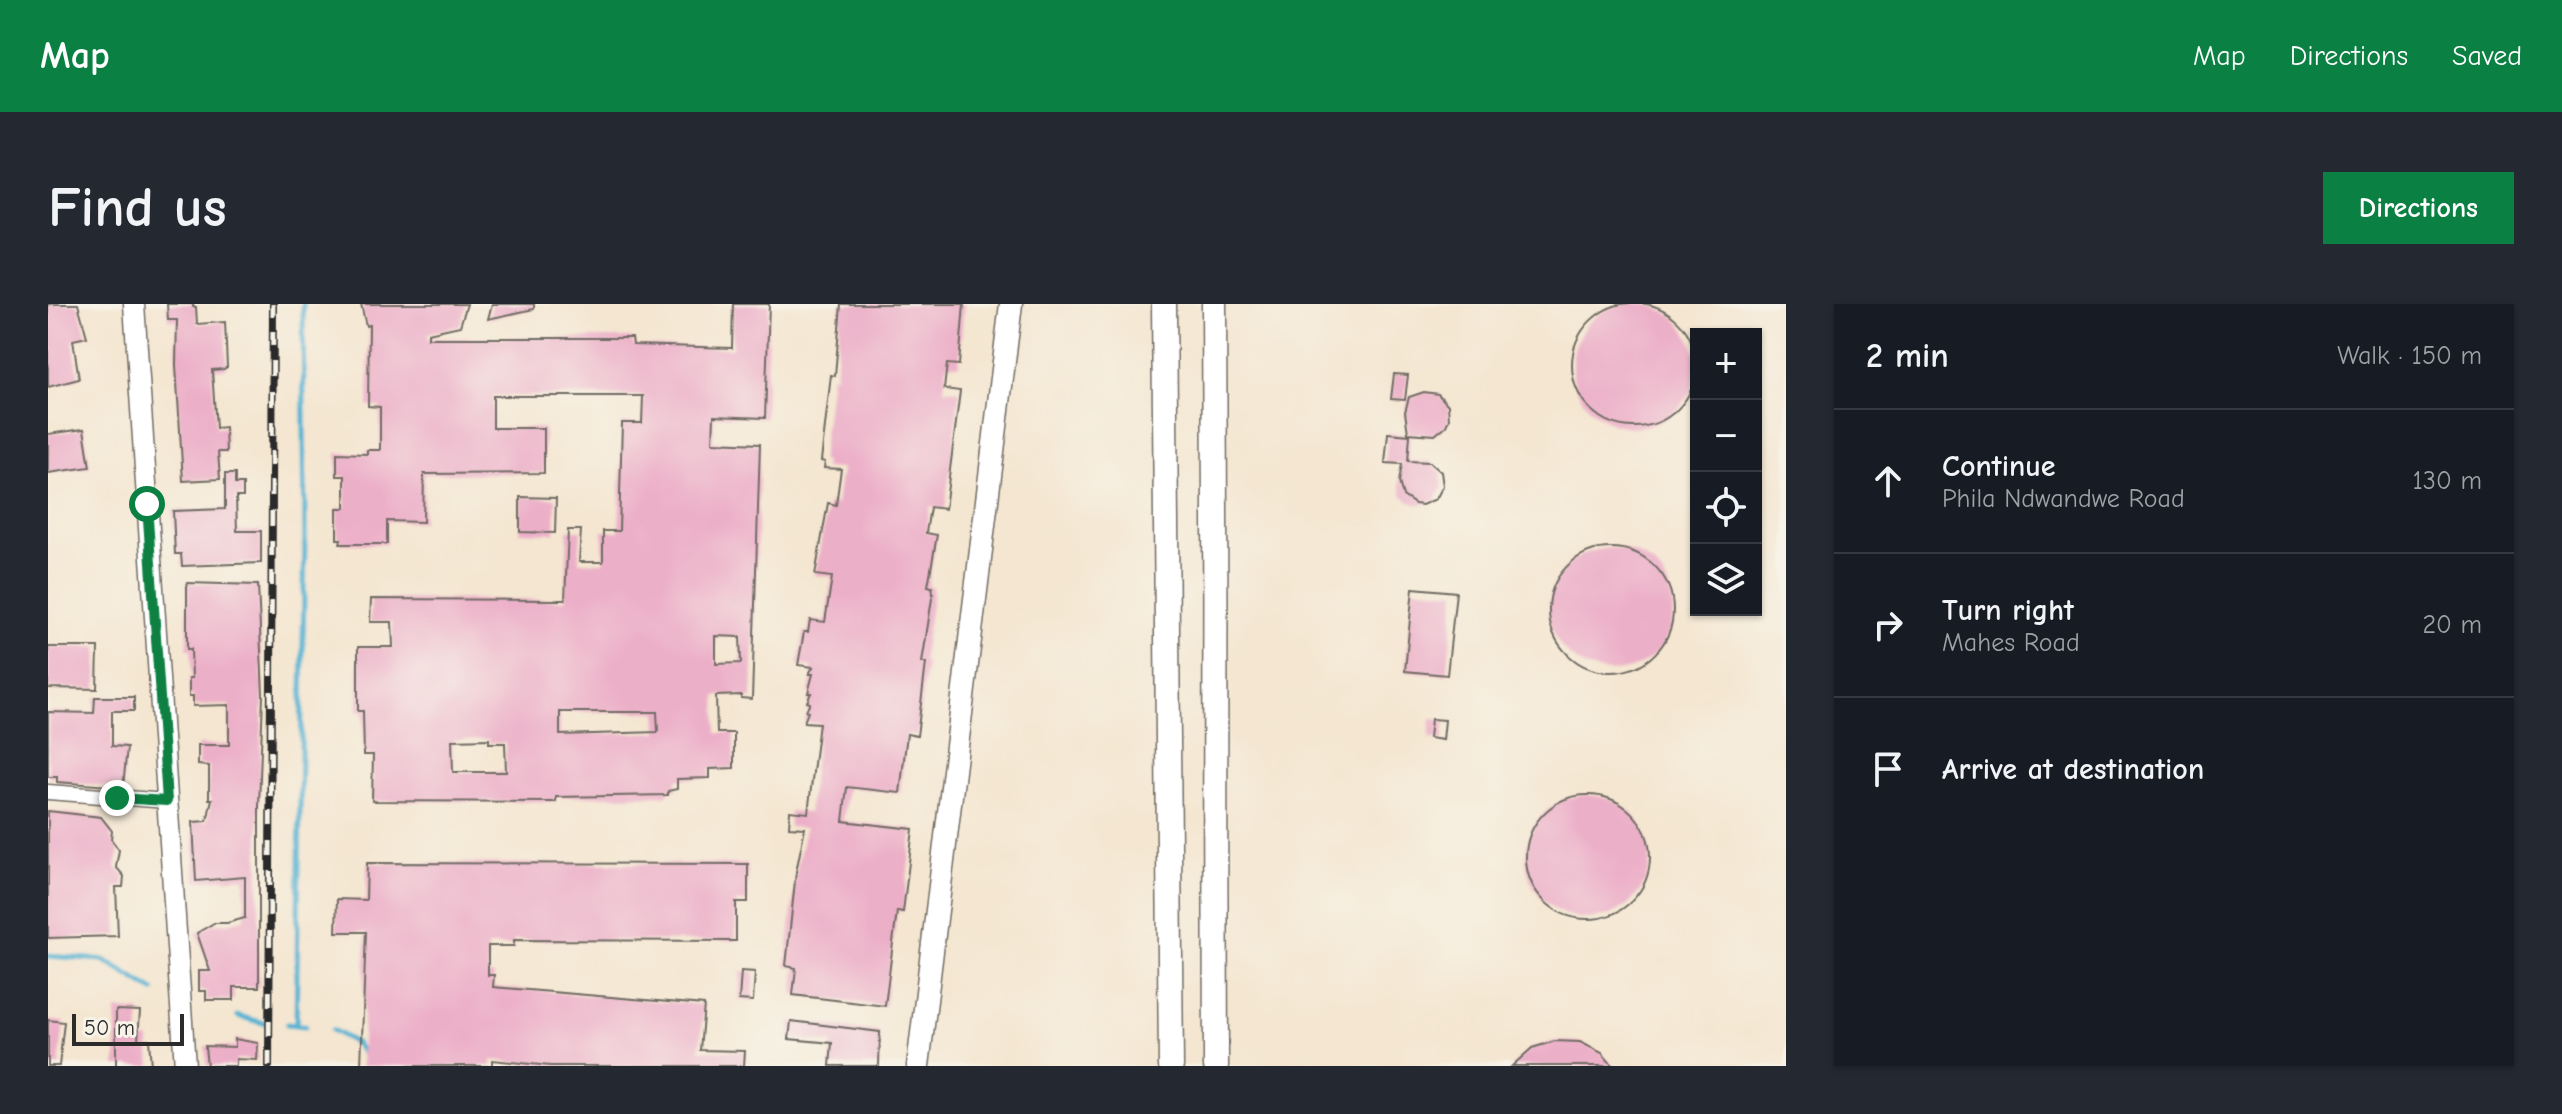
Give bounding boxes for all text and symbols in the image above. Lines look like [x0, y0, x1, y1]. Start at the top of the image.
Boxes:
text: Map [40, 34, 110, 78]
text: Map [2193, 40, 2246, 72]
text: Directions [2290, 40, 2408, 72]
text: Saved [2452, 40, 2522, 72]
button: Directions [2323, 172, 2514, 244]
text: Find us [48, 176, 227, 240]
map controls [1690, 328, 1762, 616]
button: + [1690, 328, 1762, 400]
text: 2 min [1866, 336, 1949, 376]
text: Walk · 150 m [2337, 341, 2482, 371]
button: − [1690, 400, 1762, 472]
text: Continue [1942, 449, 2056, 484]
icon: ahead [1866, 459, 1910, 503]
text: 130 m [2413, 466, 2482, 496]
button: locate [1690, 472, 1762, 544]
text: Phila Ndwandwe Road [1942, 484, 2185, 514]
route start [129, 486, 165, 522]
button: layers [1690, 544, 1762, 616]
text: Turn right [1942, 593, 2074, 628]
icon: right [1866, 603, 1910, 647]
text: 20 m [2422, 610, 2482, 640]
text: Mahes Road [1942, 628, 2080, 658]
icon: arrive [1866, 747, 1910, 791]
text: Arrive at destination [1942, 752, 2204, 787]
route end [99, 780, 135, 816]
scale bar [72, 1010, 184, 1046]
text: 50 m [84, 1015, 135, 1041]

